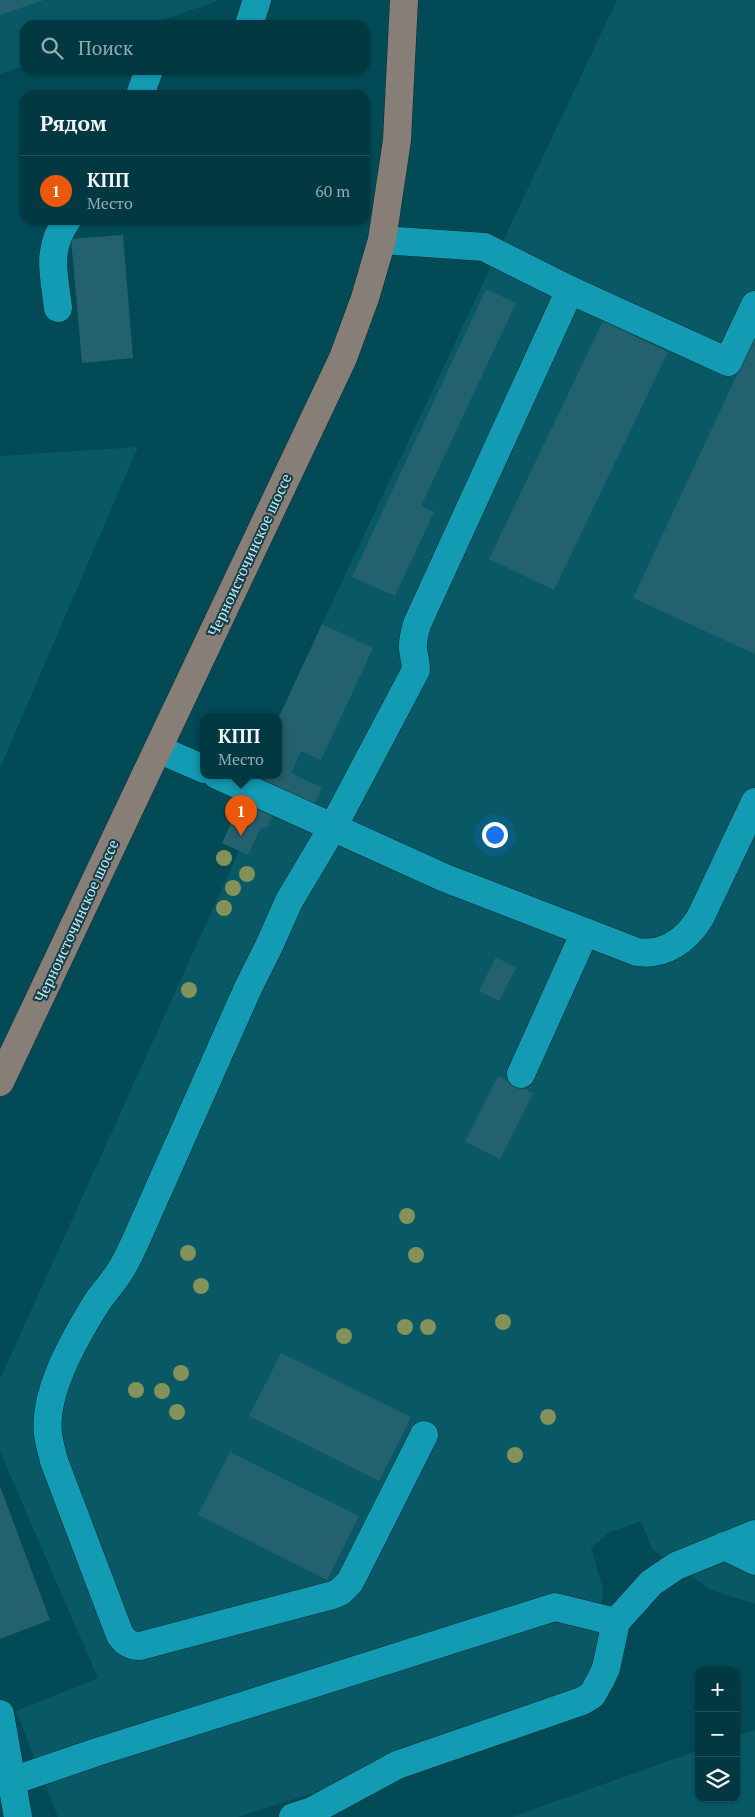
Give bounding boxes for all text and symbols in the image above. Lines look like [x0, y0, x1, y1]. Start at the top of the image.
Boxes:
search box [20, 20, 370, 75]
icon: search [38, 34, 66, 62]
text: Поиск [78, 35, 133, 60]
text: Рядом [40, 109, 107, 137]
text: КПП [87, 167, 129, 192]
text: 1 [51, 180, 61, 202]
text: 60 m [315, 180, 350, 202]
text: Место [87, 192, 133, 214]
street label: Черноисточинское шоссе [203, 470, 296, 639]
popup [200, 714, 282, 779]
text: КПП [218, 723, 260, 748]
text: Место [218, 748, 264, 770]
pin: 1 [225, 795, 257, 836]
your location [482, 822, 508, 848]
street label: Черноисточинское шоссе [30, 836, 123, 1005]
map controls [695, 1667, 740, 1802]
button: + [695, 1667, 740, 1712]
button: − [695, 1712, 740, 1757]
button: layers [695, 1757, 740, 1802]

